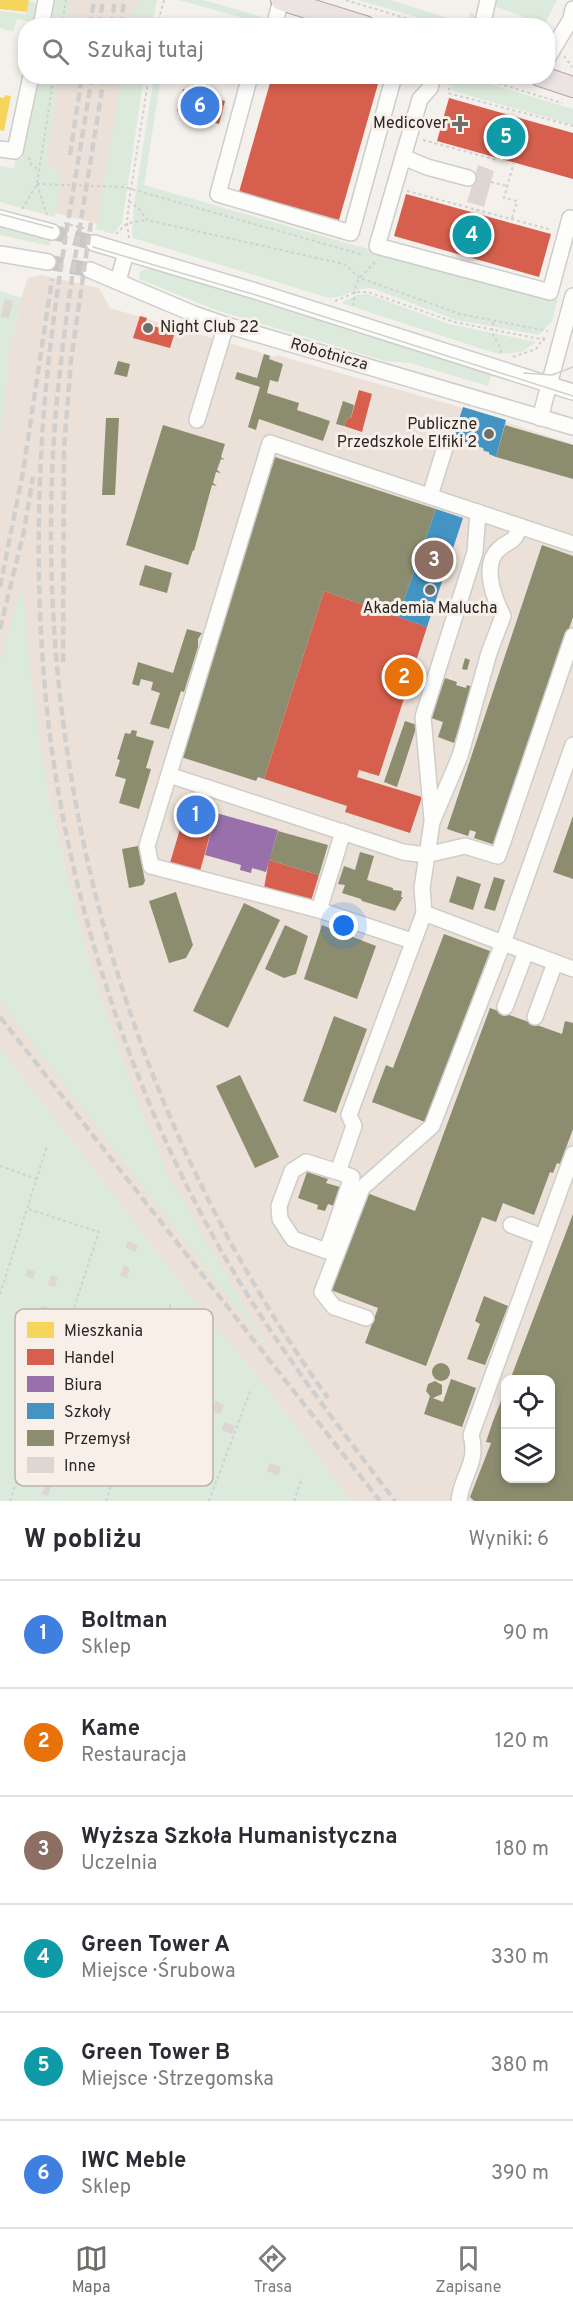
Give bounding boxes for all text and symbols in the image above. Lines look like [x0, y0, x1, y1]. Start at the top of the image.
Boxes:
search box [18, 18, 555, 84]
icon: search [39, 35, 72, 68]
text: Szukaj tutaj [87, 38, 204, 65]
pin: 6 [180, 84, 220, 128]
place label: Medicover [373, 114, 448, 134]
pin: 5 [486, 114, 526, 160]
marker: Medicover [453, 117, 467, 131]
pin: 4 [452, 212, 492, 258]
place label: Night Club 22 [160, 318, 259, 338]
marker: Night Club 22 [141, 321, 155, 335]
street label: Robotnicza [288, 334, 370, 376]
place label: Publiczne Przedszkole Elfiki 2 [337, 415, 477, 453]
marker: Publiczne Przedszkole Elfiki 2 [482, 427, 496, 441]
pin: 3 [414, 538, 454, 582]
marker: Akademia Malucha [423, 583, 437, 597]
place label: Akademia Malucha [363, 599, 497, 619]
pin: 2 [384, 654, 424, 700]
pin: 1 [176, 792, 216, 838]
your location [329, 911, 358, 940]
legend [15, 1309, 213, 1486]
text: Mieszkania [64, 1322, 143, 1342]
text: Handel [64, 1349, 114, 1369]
map controls [501, 1375, 555, 1483]
button: locate [501, 1375, 555, 1429]
text: Biura [64, 1376, 102, 1396]
text: Szkoły [64, 1403, 111, 1423]
button: layers [501, 1429, 555, 1483]
text: Przemysł [64, 1430, 130, 1450]
text: Inne [64, 1457, 96, 1477]
text: W pobliżu [24, 1524, 142, 1557]
text: Wyniki: 6 [468, 1527, 549, 1553]
text: Boltman [81, 1608, 168, 1635]
text: 1 [40, 1621, 48, 1647]
text: 90 m [503, 1621, 549, 1647]
text: Sklep [81, 1635, 131, 1661]
text: Kame [81, 1716, 140, 1743]
text: 2 [37, 1729, 50, 1755]
text: 120 m [495, 1729, 549, 1755]
text: Restauracja [81, 1743, 187, 1769]
text: Wyższa Szkoła Humanistyczna [81, 1824, 398, 1851]
text: 3 [38, 1837, 50, 1863]
text: 180 m [495, 1837, 549, 1863]
text: Uczelnia [81, 1851, 157, 1877]
text: Green Tower A [81, 1932, 230, 1959]
text: 4 [37, 1945, 50, 1971]
text: 330 m [491, 1945, 549, 1971]
text: Miejsce · Śrubowa [81, 1959, 235, 1985]
text: Green Tower B [81, 2040, 230, 2067]
text: 5 [37, 2053, 50, 2079]
text: 380 m [490, 2053, 549, 2079]
text: Miejsce · Strzegomska [81, 2067, 274, 2093]
text: IWC Meble [81, 2148, 186, 2175]
text: 6 [37, 2161, 50, 2187]
text: 390 m [491, 2161, 549, 2187]
text: Sklep [81, 2175, 131, 2201]
tab: Mapa [72, 2242, 110, 2298]
tab: Trasa [254, 2242, 292, 2298]
tab: Zapisane [435, 2242, 501, 2298]

